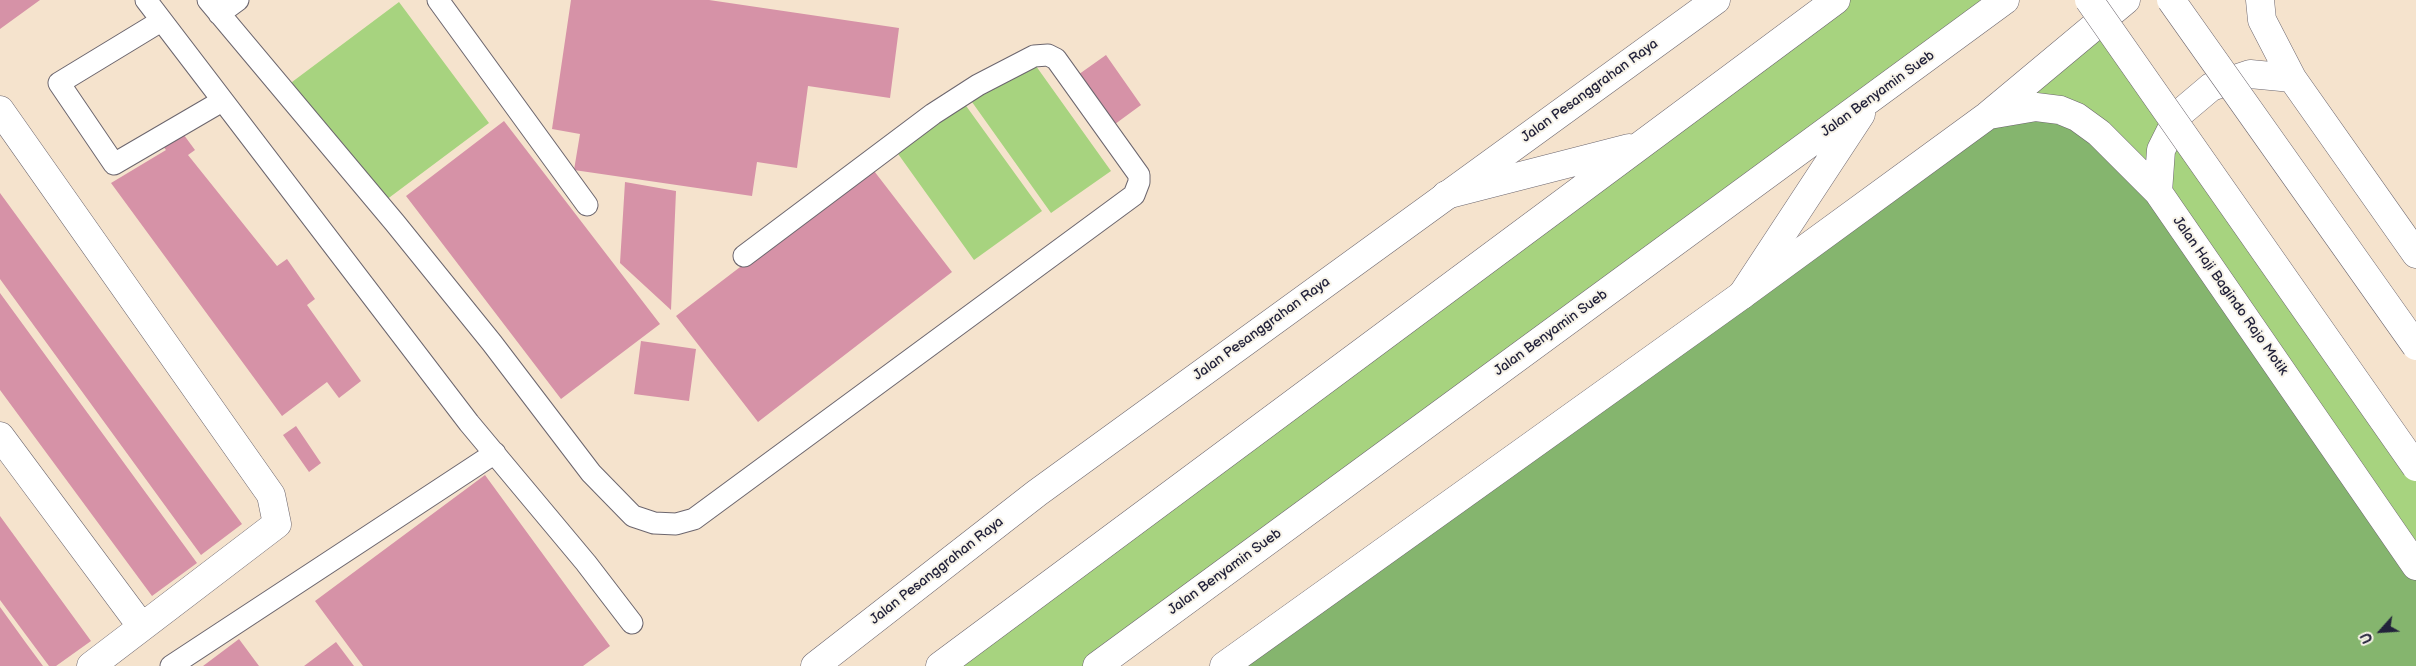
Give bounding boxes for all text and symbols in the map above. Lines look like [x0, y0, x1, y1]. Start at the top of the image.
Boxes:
street label: Jalan Pesanggrahan Raya [1518, 36, 1662, 146]
street label: Jalan Benyamin Sueb [1818, 47, 1938, 141]
street label: Jalan Haji Bagindo Rajo Motik [2169, 213, 2291, 379]
street label: Jalan Pesanggrahan Raya [1190, 274, 1334, 384]
street label: Jalan Benyamin Sueb [1491, 286, 1611, 380]
street label: Jalan Pesanggrahan Raya [867, 514, 1007, 628]
street label: Jalan Benyamin Sueb [1165, 525, 1285, 619]
north arrow [2356, 606, 2406, 656]
text: U [2357, 630, 2377, 646]

